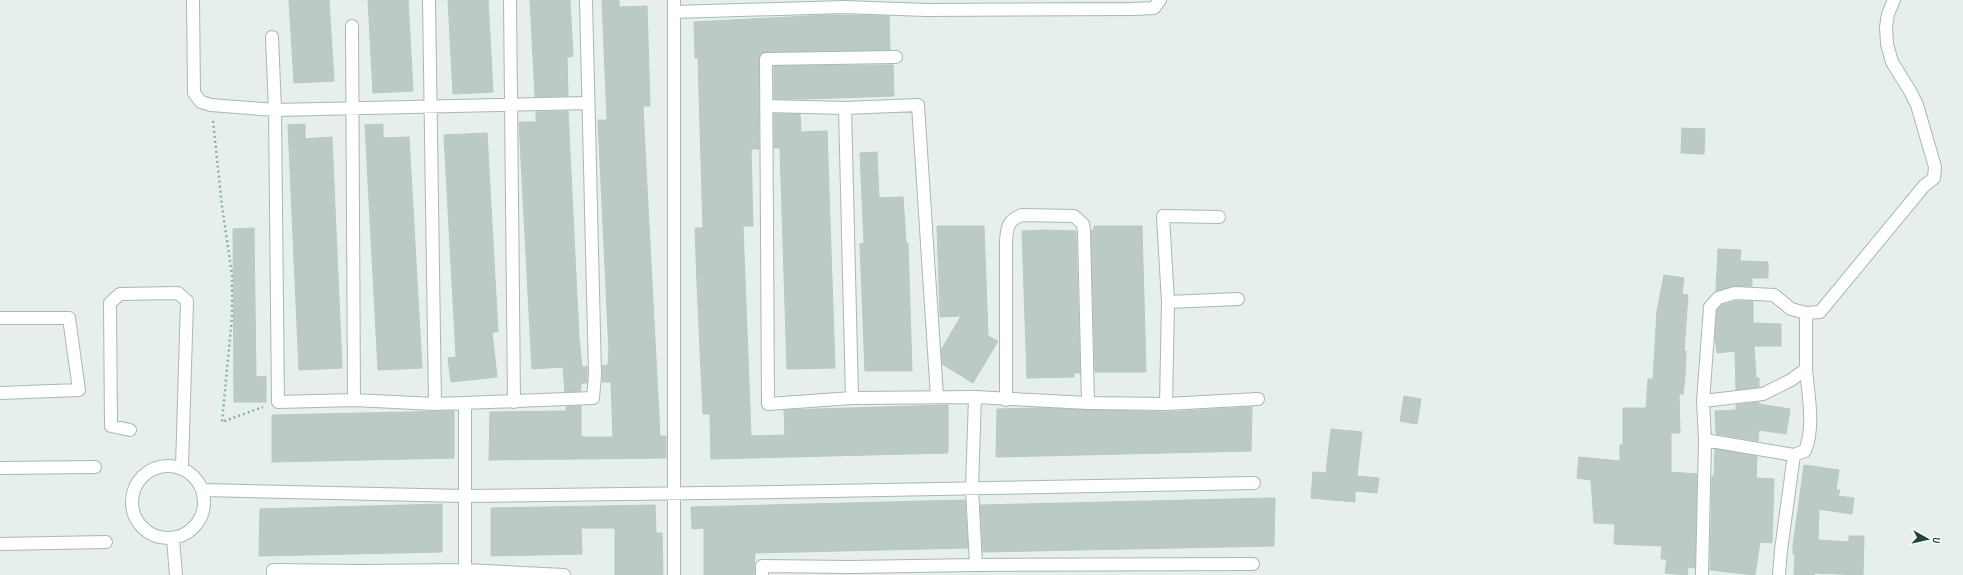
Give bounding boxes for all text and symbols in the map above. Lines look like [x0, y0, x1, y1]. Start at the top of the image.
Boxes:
north arrow [1907, 519, 1947, 559]
text: U [1930, 537, 1943, 544]

